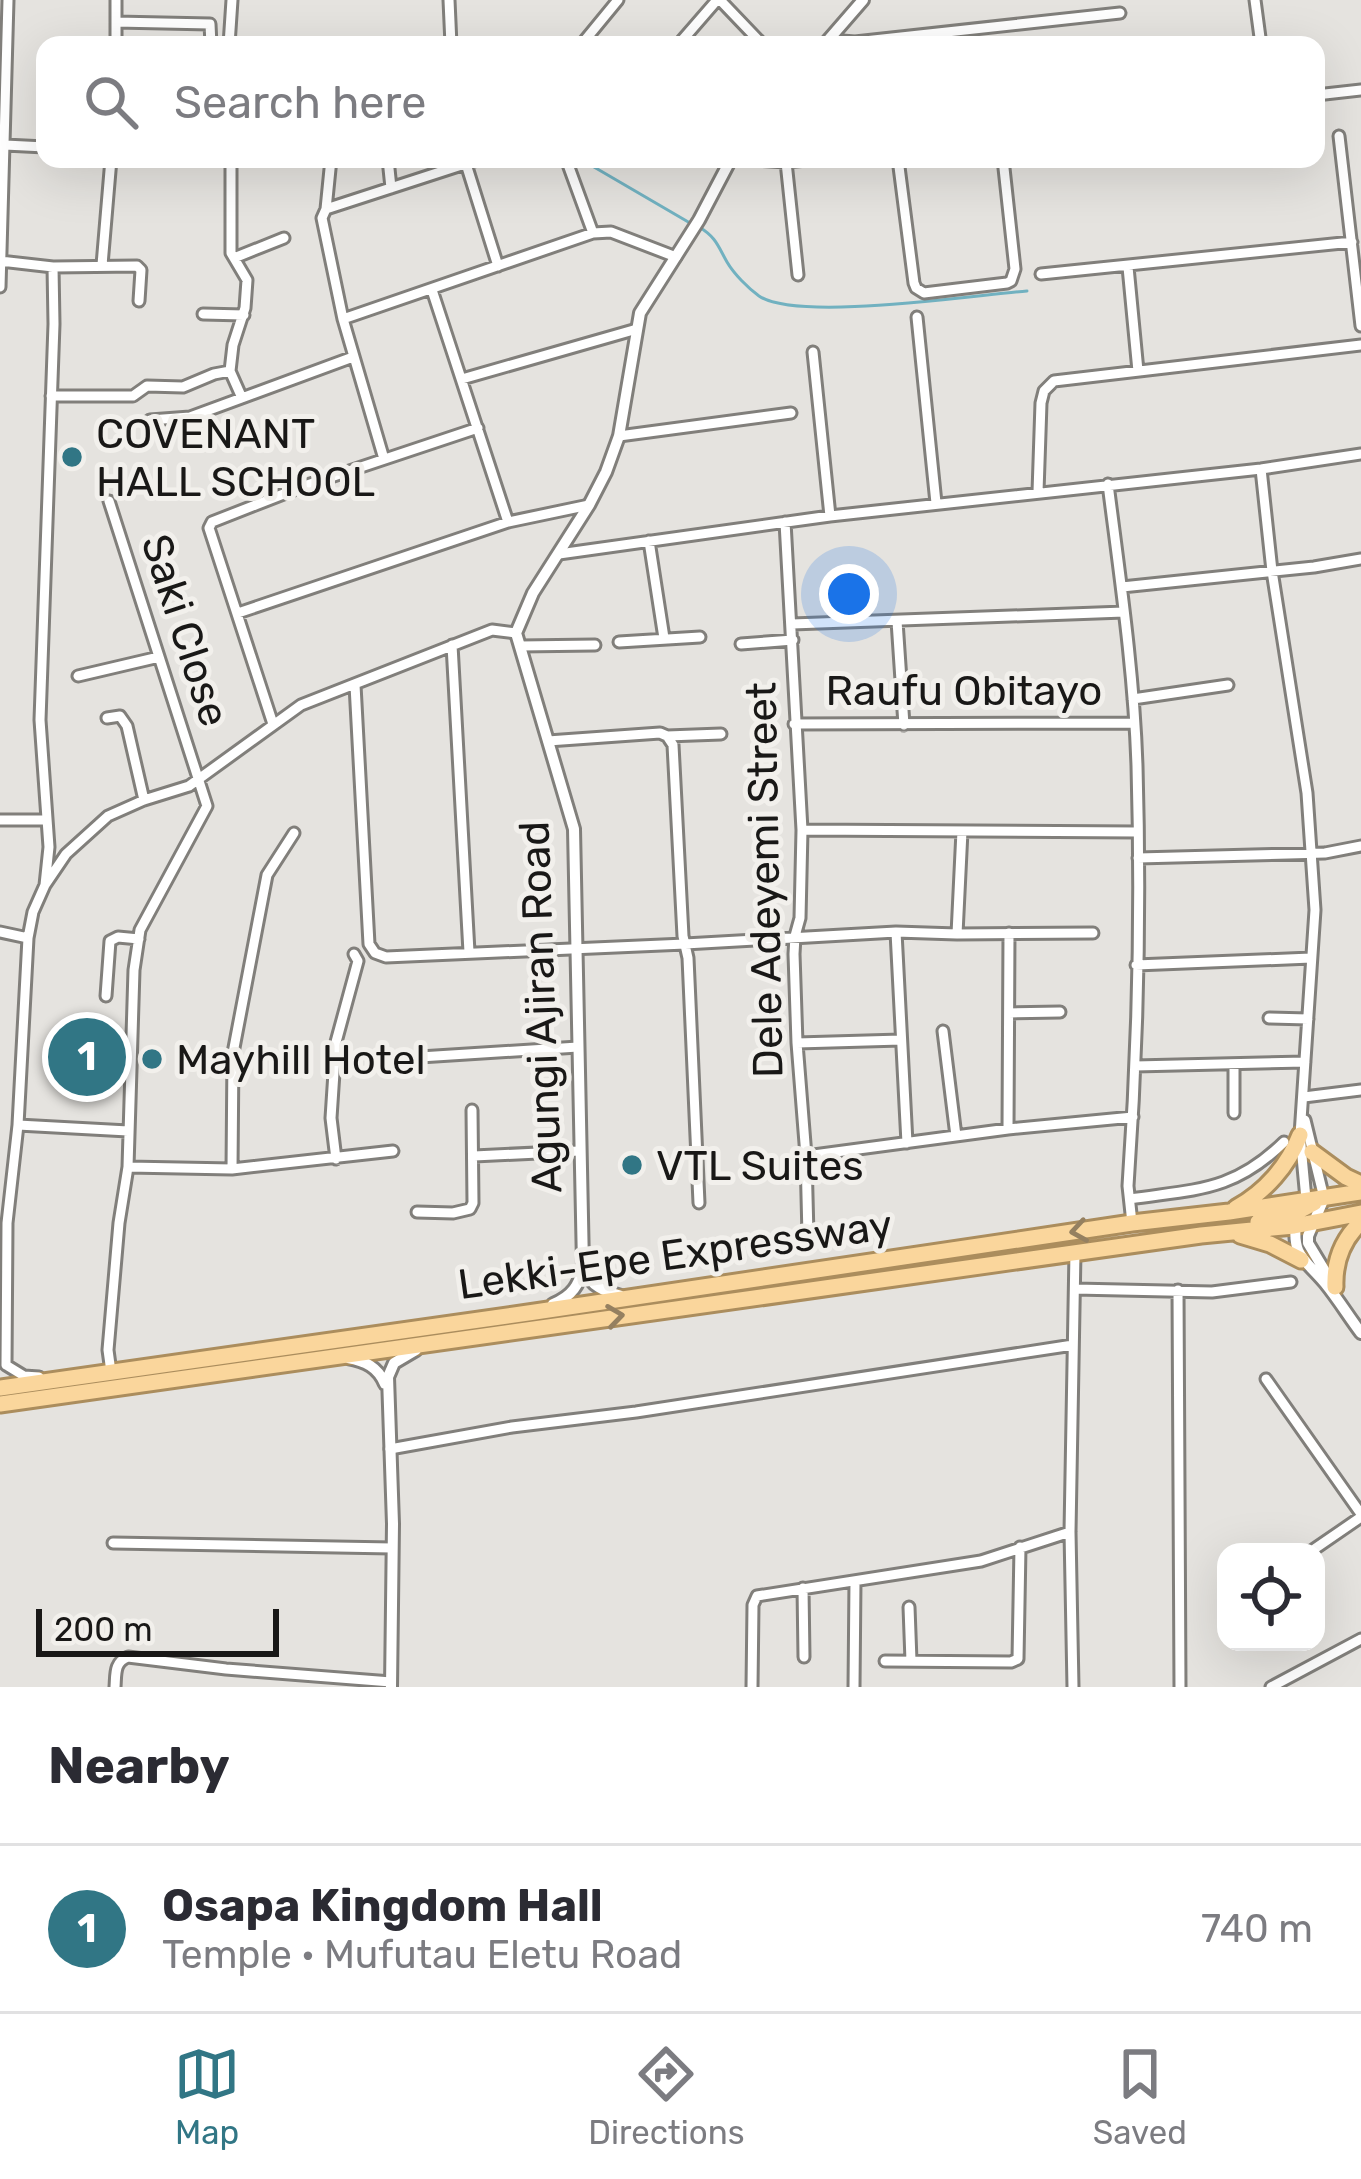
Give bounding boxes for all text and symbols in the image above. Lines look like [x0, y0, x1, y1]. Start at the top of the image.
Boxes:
search box [36, 36, 1325, 168]
icon: search [78, 69, 144, 135]
text: Search here [174, 76, 426, 129]
place label: COVENANT HALL SCHOOL [96, 409, 375, 507]
marker: COVENANT HALL SCHOOL [59, 444, 85, 470]
street label: Saki Close [131, 528, 240, 733]
your location [819, 564, 879, 624]
street label: Raufu Obitayo [826, 666, 1102, 716]
street label: Dele Adeyemi Street [737, 682, 793, 1078]
street label: Agungi Ajiran Road [510, 820, 572, 1194]
pin: 1 [48, 1012, 126, 1102]
place label: Mayhill Hotel [176, 1035, 426, 1085]
marker: Mayhill Hotel [139, 1046, 165, 1072]
place label: VTL Suites [656, 1141, 864, 1191]
marker: VTL Suites [619, 1152, 645, 1178]
street label: Lekki-Epe Expressway [455, 1200, 895, 1310]
one-way arrow [1069, 1217, 1088, 1243]
one-way arrow [605, 1304, 625, 1330]
map controls [1217, 1543, 1325, 1651]
button: locate [1217, 1543, 1325, 1651]
scale bar [36, 1603, 279, 1656]
text: 200 m [54, 1610, 153, 1649]
text: Nearby [48, 1735, 230, 1796]
text: Osapa Kingdom Hall [162, 1879, 603, 1932]
text: 1 [77, 1906, 97, 1952]
text: 740 m [1201, 1906, 1313, 1952]
text: Temple · Mufutau Eletu Road [162, 1932, 682, 1978]
tab: Map [174, 2041, 240, 2152]
tab: Directions [588, 2041, 745, 2152]
tab: Saved [1093, 2041, 1187, 2152]

